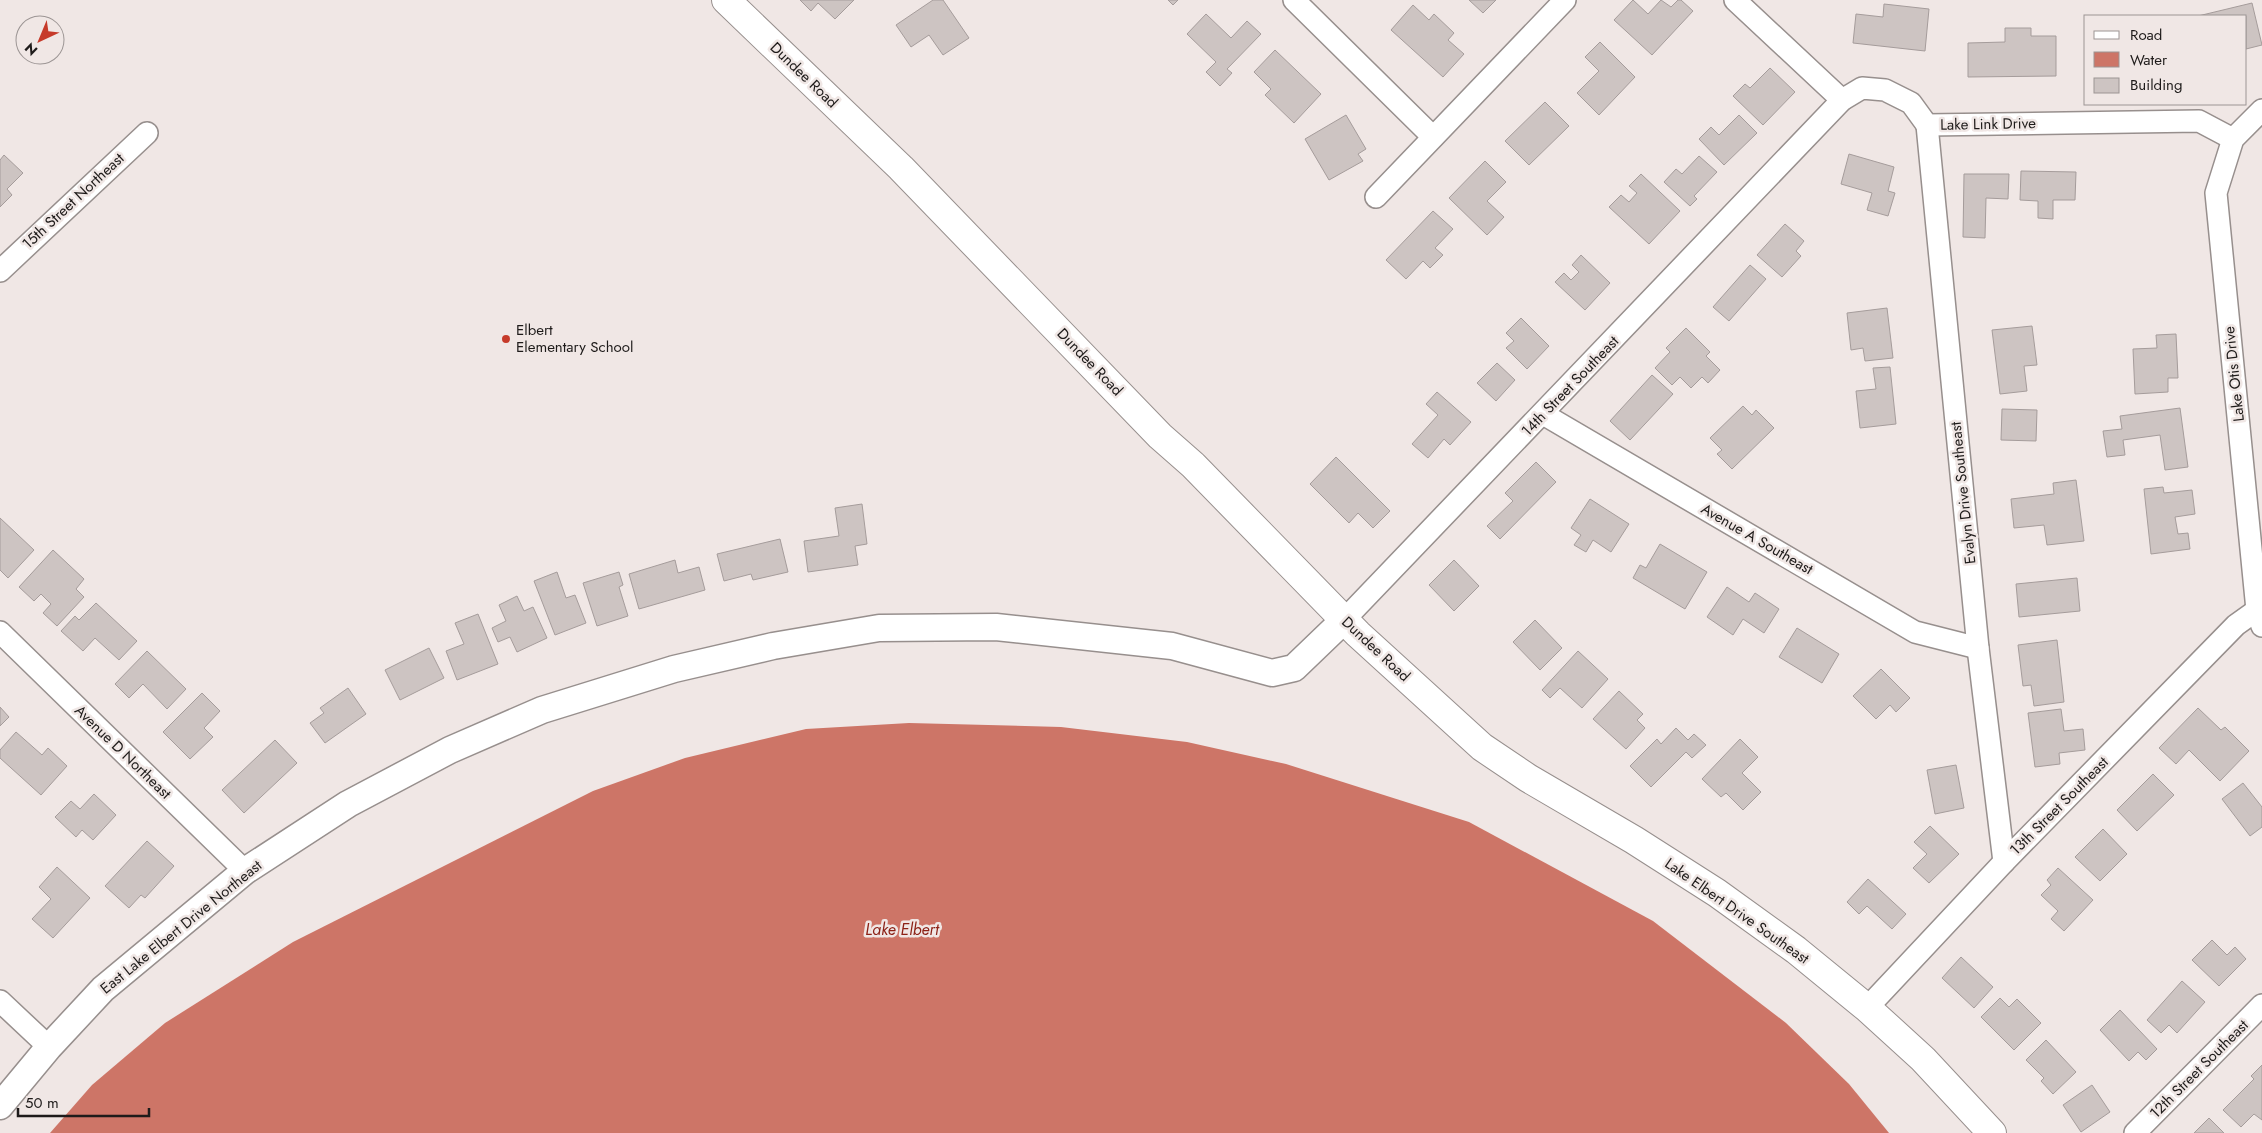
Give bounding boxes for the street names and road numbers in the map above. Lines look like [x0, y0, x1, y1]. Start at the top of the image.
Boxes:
street label: Dundee Road [765, 37, 843, 113]
street label: Lake Link Drive [1940, 112, 2036, 136]
street label: 15th Street Northeast [17, 148, 129, 254]
street label: Dundee Road [1052, 323, 1128, 401]
street label: Lake Otis Drive [2218, 325, 2250, 423]
street label: 14th Street Southeast [1516, 331, 1624, 441]
street label: Evalyn Drive Southeast [1945, 421, 1981, 565]
street label: Avenue A Southeast [1697, 498, 1817, 580]
street label: Dundee Road [1337, 611, 1415, 687]
street label: Avenue D Northeast [70, 700, 177, 804]
street label: 13th Street Southeast [2005, 751, 2114, 860]
street label: Lake Elbert Drive Southeast [1660, 853, 1814, 970]
street label: East Lake Elbert Drive Northeast [95, 855, 267, 999]
street label: 12th Street Southeast [2145, 1014, 2254, 1123]

